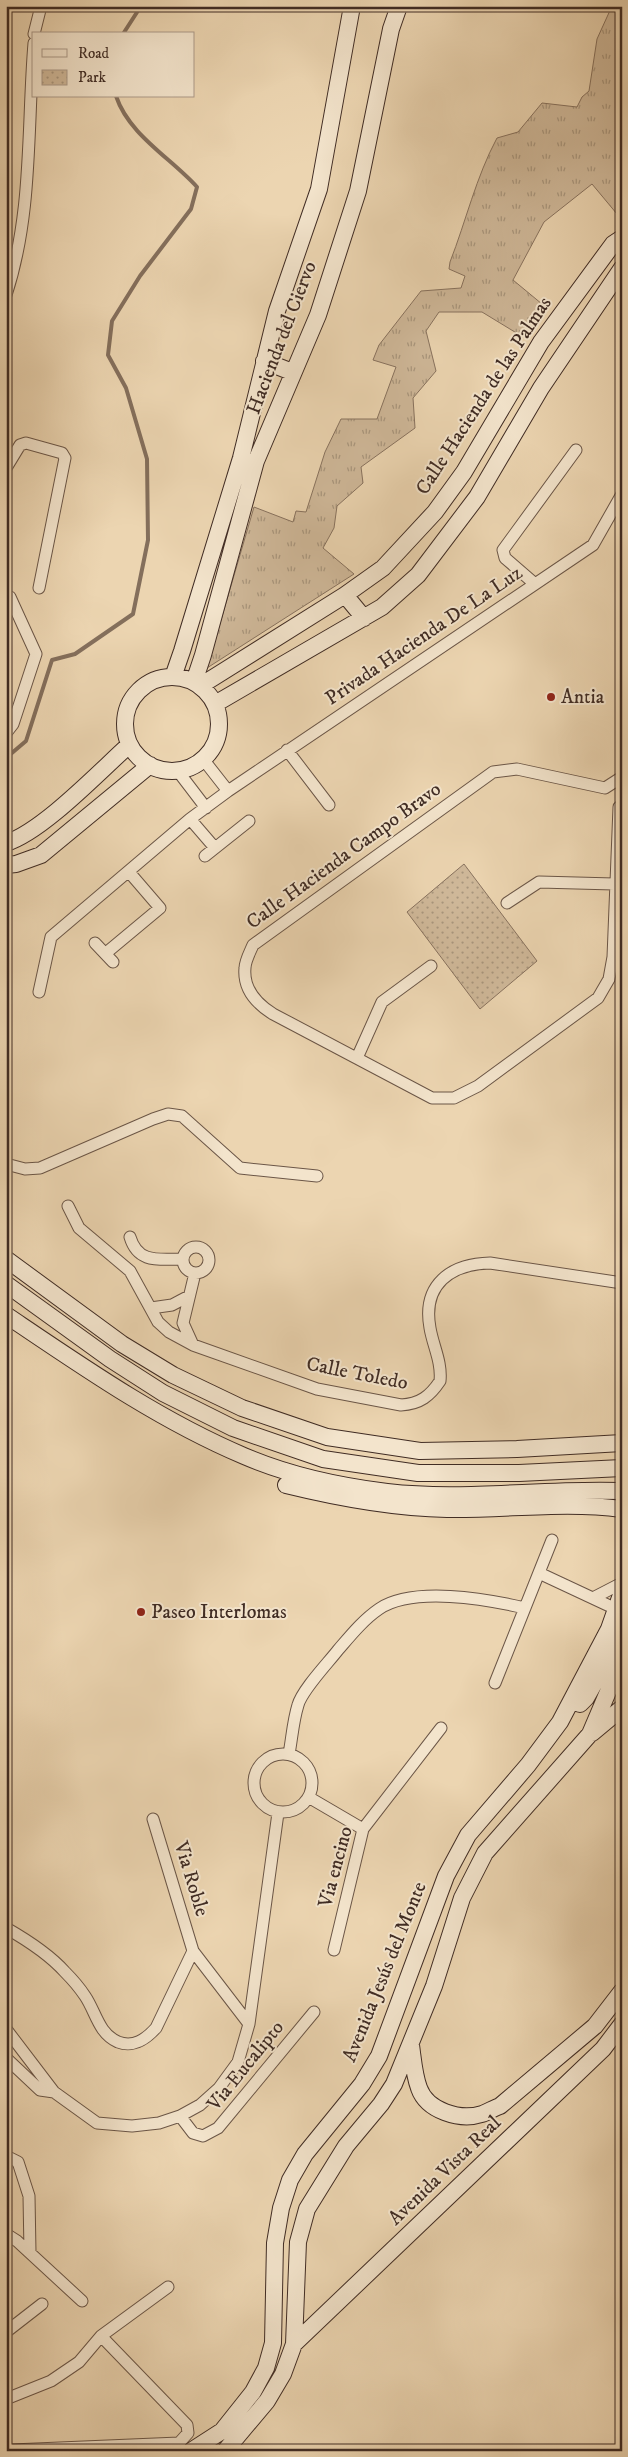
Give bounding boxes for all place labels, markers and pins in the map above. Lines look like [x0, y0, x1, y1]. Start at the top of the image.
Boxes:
place label: Antia [561, 685, 605, 710]
marker: Antia [545, 691, 557, 703]
place label: Paseo Interlomas [151, 1600, 287, 1625]
marker: Paseo Interlomas [135, 1606, 147, 1618]

